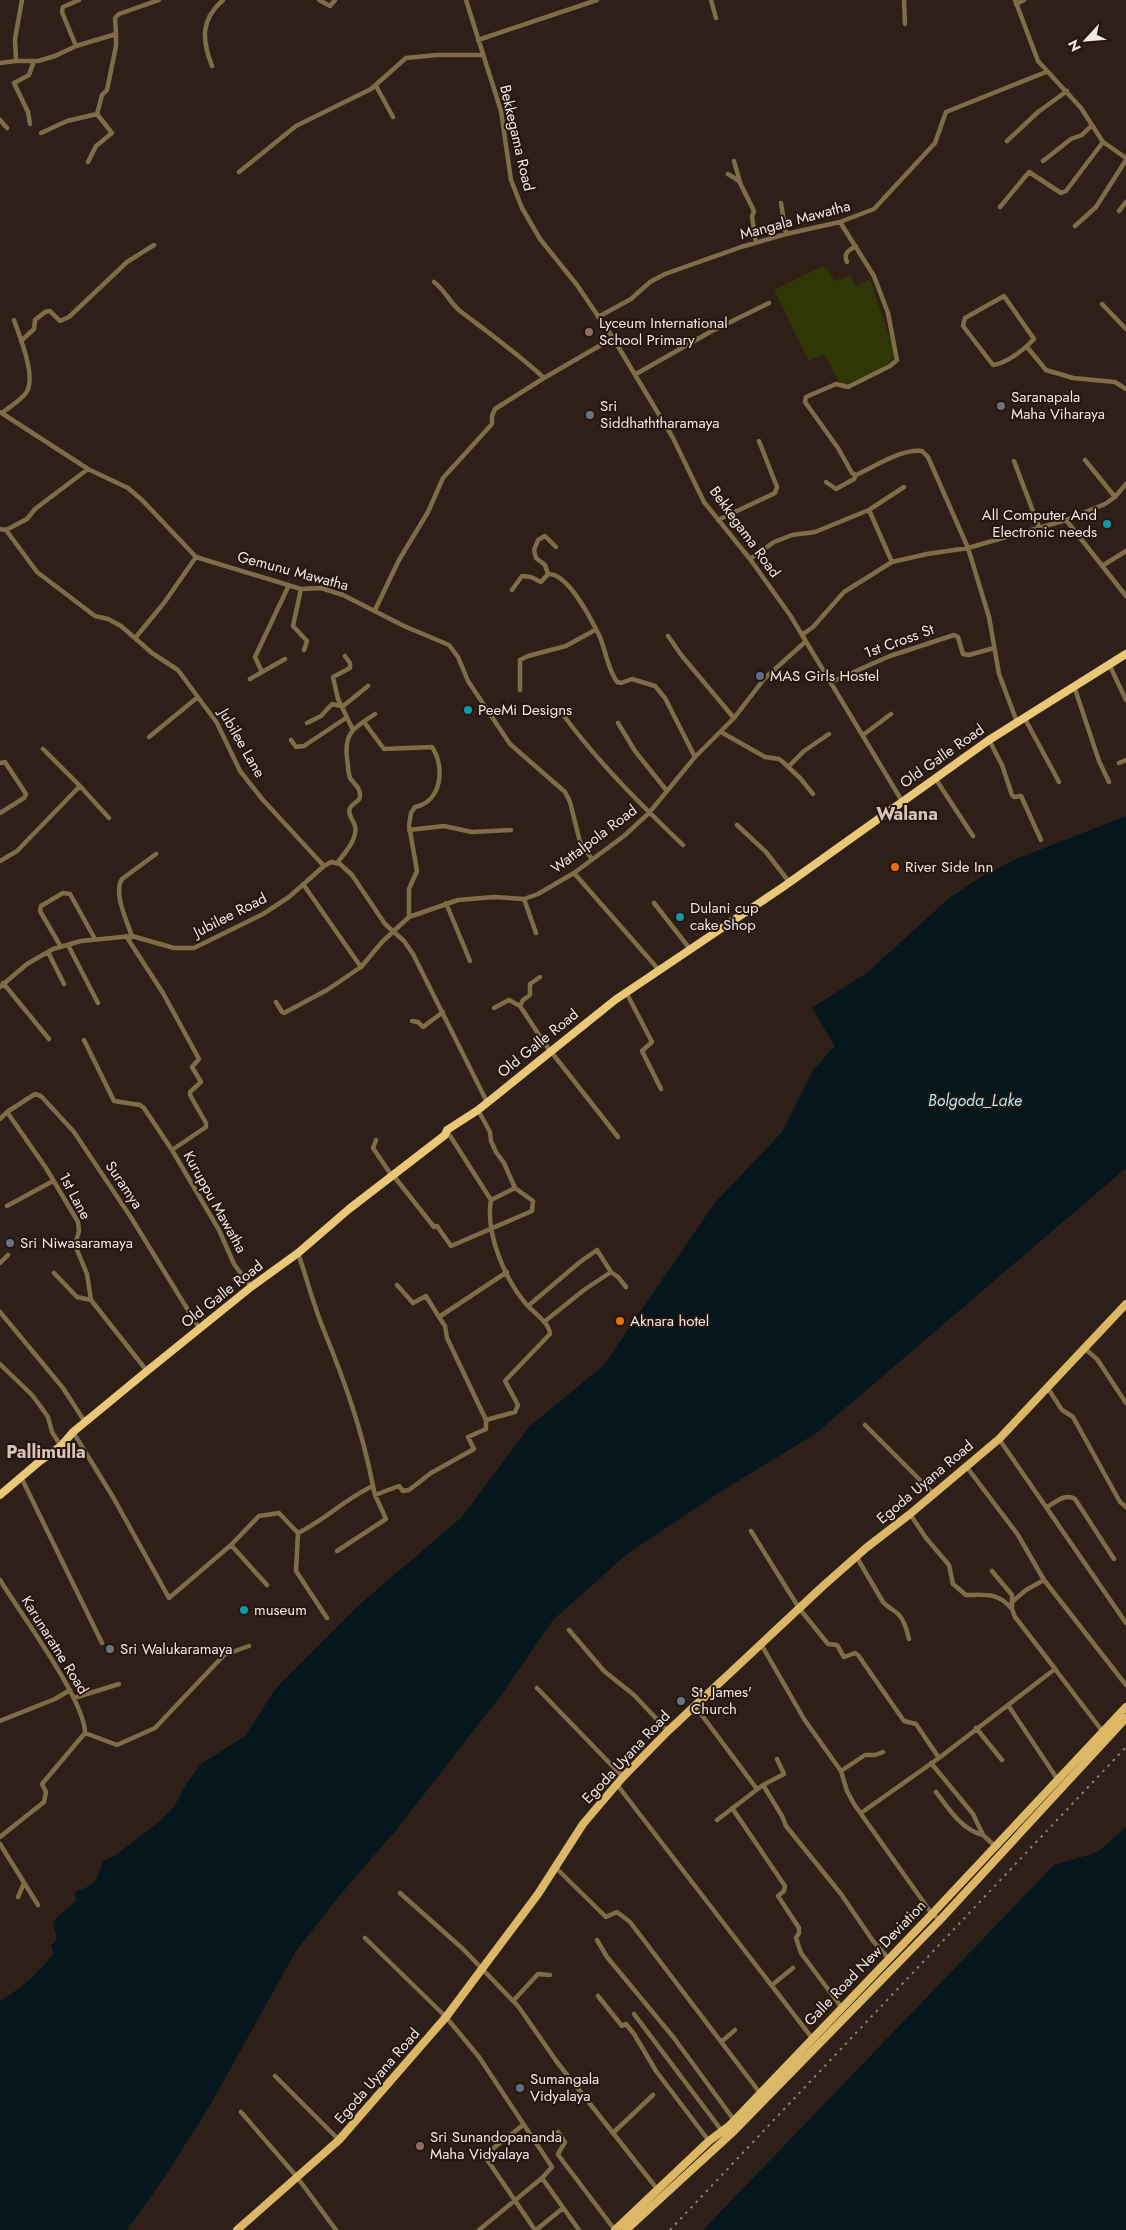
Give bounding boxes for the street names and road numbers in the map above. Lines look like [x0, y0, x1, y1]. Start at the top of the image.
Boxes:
street label: Bekkegama Road [494, 83, 540, 193]
street label: Mangala Mawatha [737, 195, 853, 245]
street label: Bekkegama Road [704, 482, 786, 582]
street label: Gemunu Mawatha [235, 546, 351, 596]
street label: 1st Cross St [861, 618, 937, 664]
street label: Jubilee Lane [212, 702, 271, 782]
street label: Old Galle Road [895, 719, 989, 793]
street label: Wattalpola Road [546, 799, 642, 879]
street label: Jubilee Road [188, 887, 270, 944]
street label: Old Galle Road [493, 1003, 583, 1083]
street label: Kuruppu Mawatha [178, 1147, 252, 1257]
street label: Suramya [100, 1157, 148, 1213]
street label: 1st Lane [53, 1169, 97, 1224]
street label: Old Galle Road [176, 1255, 268, 1333]
street label: Egoda Uyana Road [872, 1435, 978, 1529]
street label: Karunaratne Road [16, 1592, 94, 1698]
street label: Egoda Uyana Road [577, 1705, 675, 1809]
street label: Galle Road New Deviation [799, 1895, 931, 2031]
street label: Egoda Uyana Road [329, 2023, 425, 2129]

